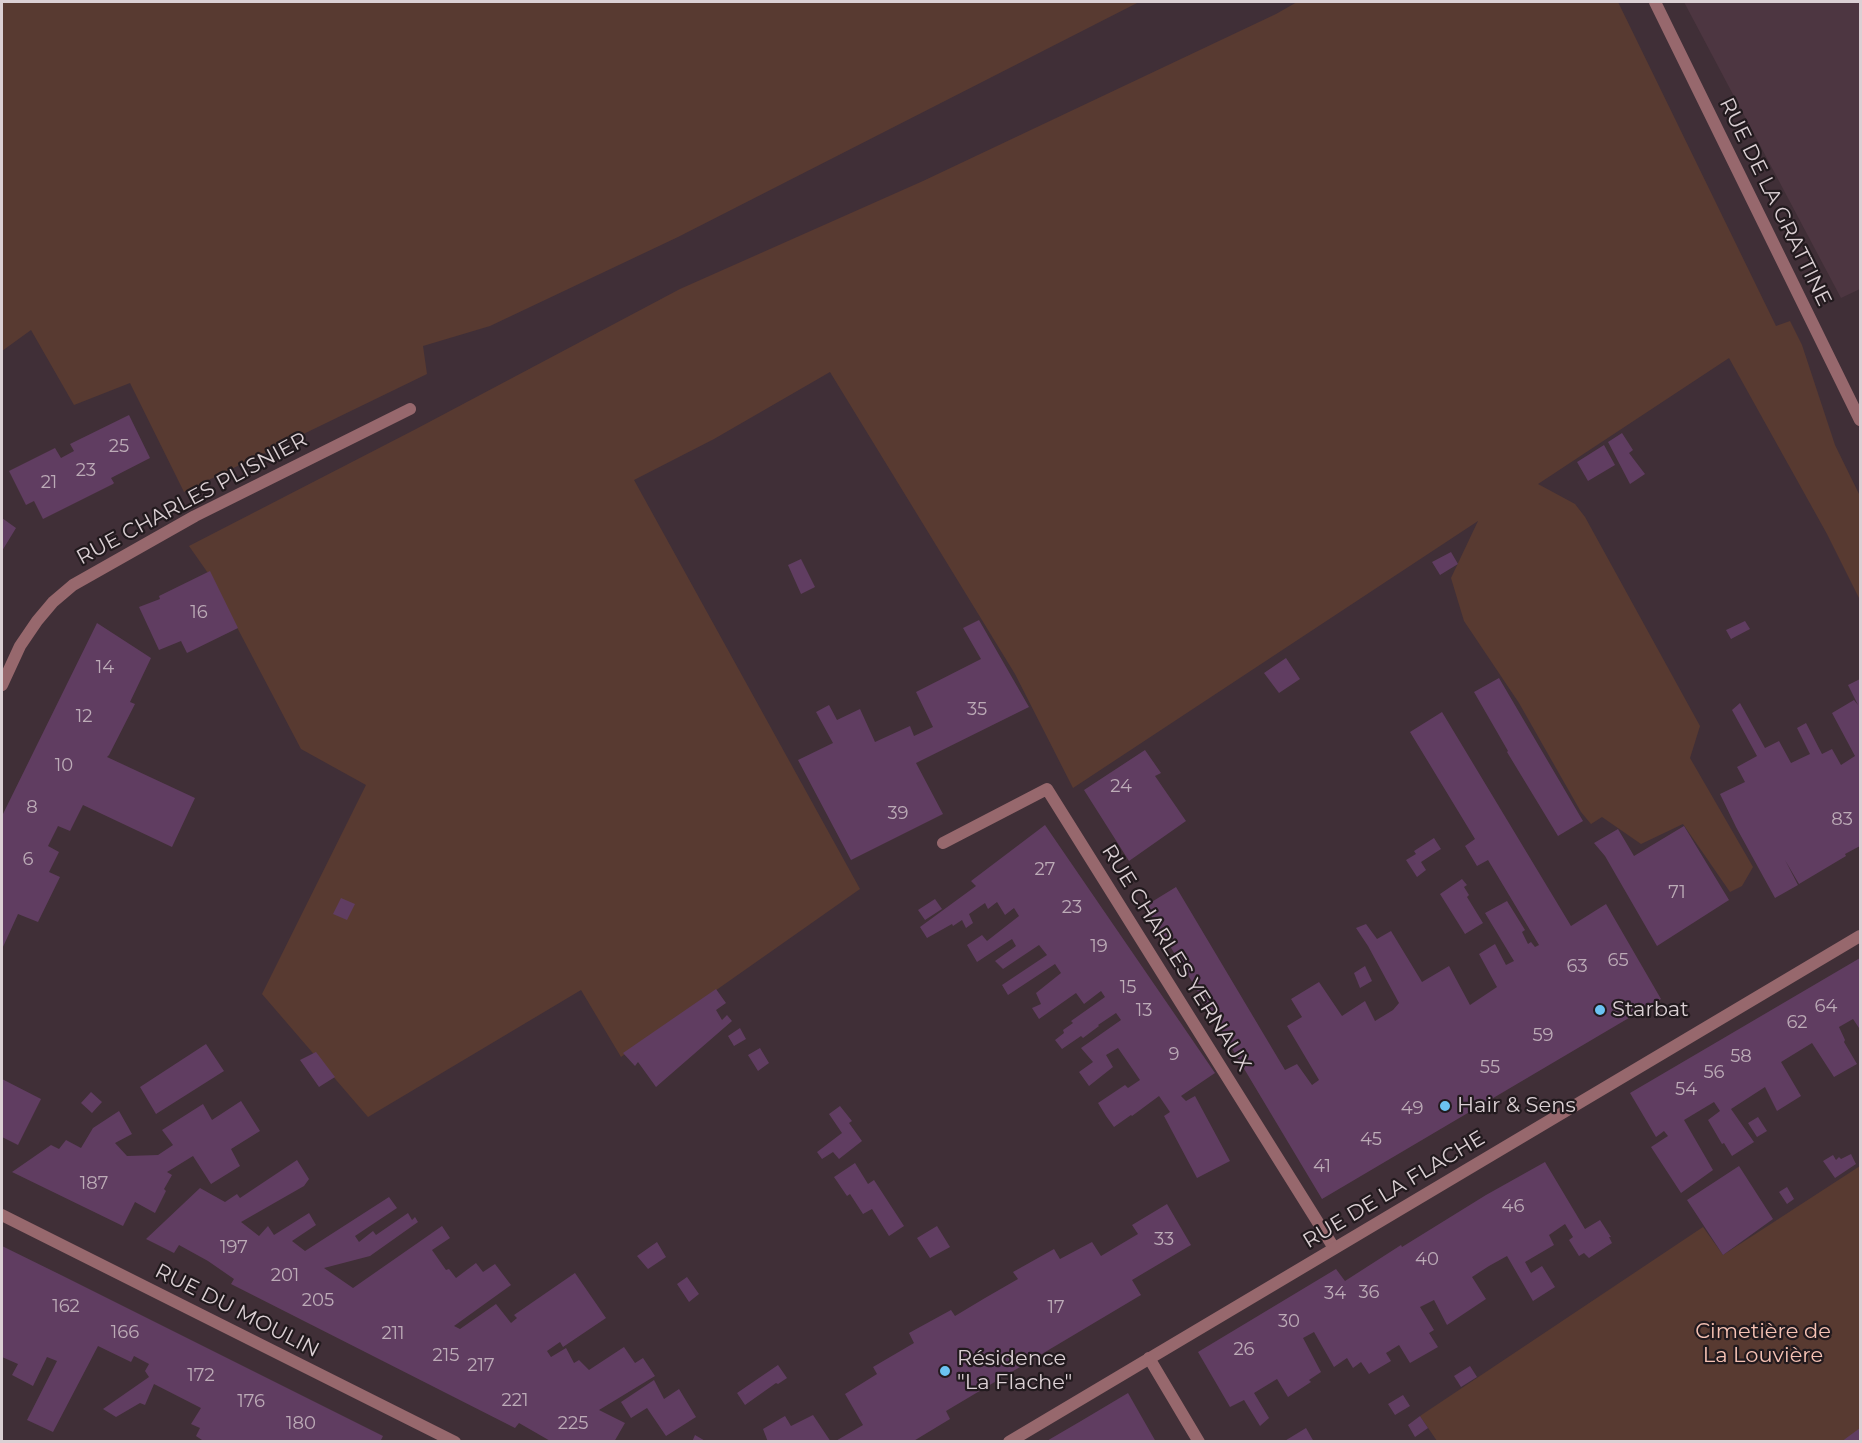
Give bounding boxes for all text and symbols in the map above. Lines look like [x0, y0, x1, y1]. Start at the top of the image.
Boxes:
street label: RUE DE LA GRATTINE [1714, 94, 1836, 310]
street label: RUE CHARLES PLISNIER [72, 427, 312, 571]
house number: 25 [109, 436, 129, 458]
house number: 23 [76, 460, 96, 482]
house number: 21 [41, 472, 57, 494]
house number: 16 [190, 602, 208, 624]
house number: 14 [96, 657, 114, 679]
house number: 35 [967, 699, 987, 721]
house number: 12 [76, 706, 92, 728]
house number: 10 [55, 755, 73, 777]
house number: 24 [1110, 776, 1132, 798]
house number: 8 [26, 797, 38, 819]
house number: 39 [887, 803, 909, 825]
house number: 83 [1831, 809, 1853, 831]
street label: RUE CHARLES YERNAUX [1096, 840, 1256, 1076]
house number: 6 [23, 849, 33, 871]
house number: 27 [1035, 859, 1055, 881]
house number: 71 [1668, 882, 1686, 904]
house number: 23 [1062, 897, 1082, 919]
house number: 19 [1090, 936, 1108, 958]
house number: 65 [1607, 950, 1629, 972]
house number: 63 [1566, 956, 1588, 978]
house number: 15 [1120, 977, 1136, 999]
house number: 64 [1815, 996, 1837, 1018]
place label: Starbat [1612, 997, 1689, 1023]
house number: 13 [1136, 1000, 1152, 1022]
marker: Starbat [1593, 1003, 1607, 1017]
house number: 62 [1786, 1012, 1808, 1034]
house number: 59 [1532, 1025, 1554, 1047]
house number: 9 [1169, 1044, 1179, 1066]
house number: 58 [1730, 1046, 1752, 1068]
house number: 55 [1480, 1057, 1500, 1079]
house number: 56 [1703, 1062, 1725, 1084]
house number: 54 [1675, 1079, 1697, 1101]
place label: Hair & Sens [1457, 1093, 1576, 1119]
house number: 49 [1401, 1098, 1423, 1120]
marker: Hair & Sens [1438, 1099, 1452, 1113]
street label: RUE DE LA FLACHE [1298, 1126, 1490, 1254]
house number: 45 [1360, 1129, 1382, 1151]
house number: 41 [1313, 1156, 1331, 1178]
house number: 187 [80, 1173, 108, 1195]
house number: 46 [1502, 1196, 1524, 1218]
house number: 33 [1154, 1229, 1174, 1251]
house number: 197 [220, 1237, 248, 1259]
house number: 40 [1415, 1249, 1439, 1271]
street label: RUE DU MOULIN [151, 1259, 323, 1363]
house number: 201 [271, 1265, 299, 1287]
house number: 36 [1358, 1282, 1380, 1304]
house number: 34 [1324, 1283, 1346, 1305]
house number: 205 [302, 1290, 334, 1312]
house number: 162 [52, 1296, 80, 1318]
house number: 17 [1047, 1297, 1065, 1319]
house number: 30 [1278, 1311, 1300, 1333]
park label: Cimetière de La Louvière [1695, 1319, 1831, 1369]
house number: 166 [111, 1322, 139, 1344]
house number: 211 [381, 1323, 405, 1345]
house number: 26 [1233, 1339, 1255, 1361]
house number: 215 [433, 1345, 459, 1367]
place label: Résidence "La Flache" [957, 1346, 1072, 1396]
house number: 217 [467, 1355, 495, 1377]
marker: Résidence "La Flache" [938, 1364, 952, 1378]
house number: 172 [187, 1365, 215, 1387]
house number: 221 [502, 1390, 528, 1412]
house number: 176 [237, 1391, 265, 1413]
house number: 180 [286, 1413, 316, 1435]
house number: 225 [558, 1413, 588, 1435]

